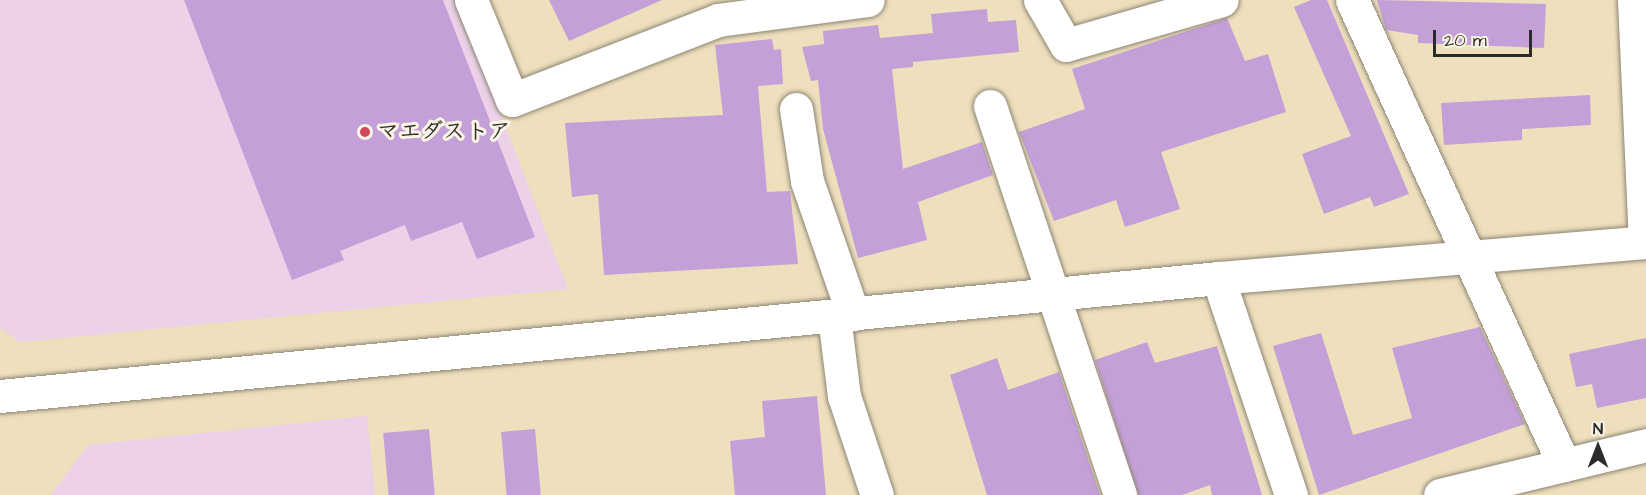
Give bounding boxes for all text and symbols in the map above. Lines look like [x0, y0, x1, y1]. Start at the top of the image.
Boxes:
scale bar [1436, 18, 1535, 56]
text: 20 m [1444, 28, 1487, 53]
place label: マエダストア [377, 119, 509, 145]
marker: マエダストア [358, 125, 372, 139]
north arrow [1568, 417, 1628, 477]
text: N [1593, 418, 1603, 440]

